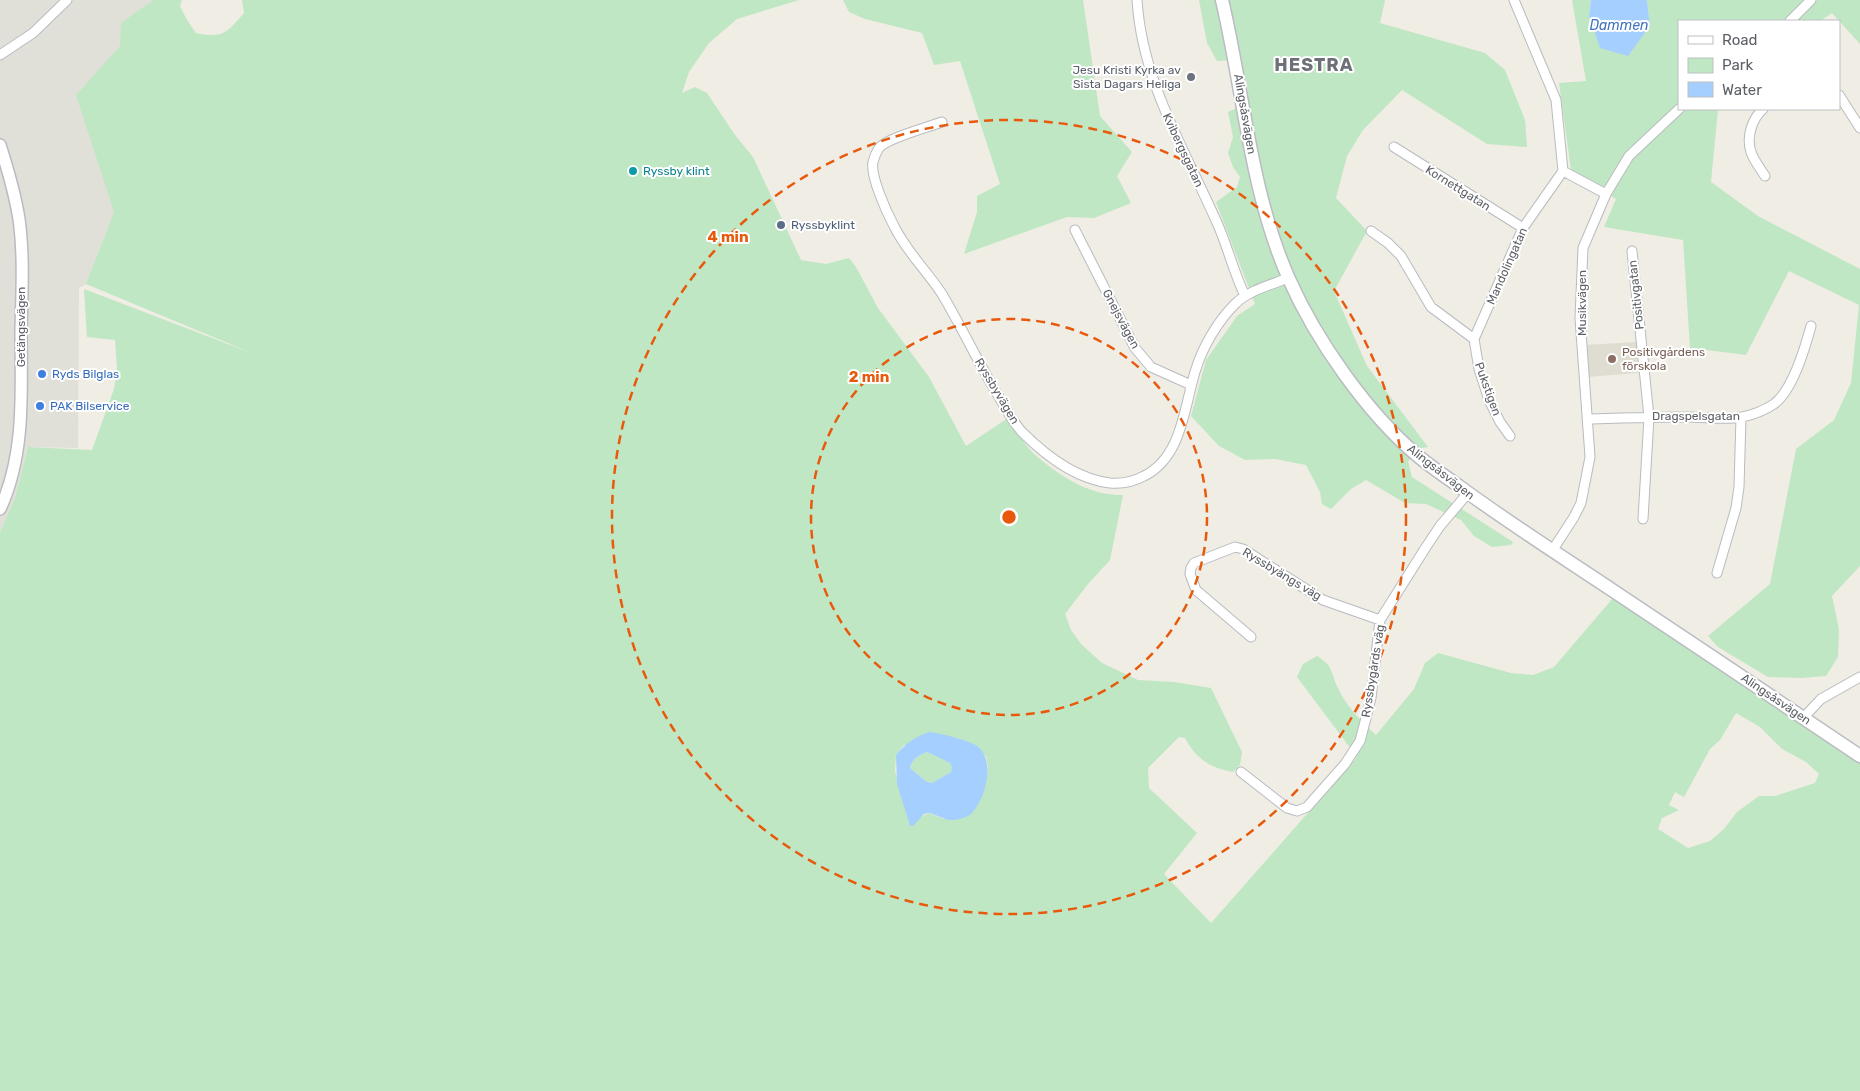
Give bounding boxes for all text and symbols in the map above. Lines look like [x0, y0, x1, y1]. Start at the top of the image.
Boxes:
water label: Dammen [1589, 17, 1649, 34]
legend [1678, 20, 1840, 110]
text: Road [1722, 31, 1758, 49]
district label: HESTRA [1274, 54, 1354, 76]
text: Park [1722, 56, 1753, 74]
place label: Jesu Kristi Kyrka av Sista Dagars Heliga [1072, 63, 1181, 91]
marker: Jesu Kristi Kyrka av Sista Dagars Heliga [1185, 71, 1197, 83]
street label: Alingsåsvägen [1231, 73, 1259, 155]
text: Water [1722, 81, 1762, 99]
street label: Kvibergsgatan [1160, 111, 1206, 189]
street label: Kornettgatan [1423, 162, 1493, 214]
place label: Ryssby klint [643, 164, 710, 178]
marker: Ryssby klint [627, 165, 639, 177]
place label: Ryssbyklint [791, 218, 855, 232]
marker: Ryssbyklint [775, 219, 787, 231]
street label: Mandolingatan [1484, 225, 1530, 307]
text: 4 min [707, 228, 749, 246]
street label: Positivgatan [1625, 260, 1647, 330]
street label: Musikvägen [1575, 270, 1589, 336]
street label: Getängsvägen [14, 287, 28, 367]
street label: Gnejsvägen [1099, 287, 1143, 351]
place label: Positivgårdens förskola [1622, 345, 1705, 373]
marker: Positivgårdens förskola [1606, 353, 1618, 365]
street label: Ryssbyvägen [972, 356, 1022, 426]
street label: Pukstigen [1472, 360, 1504, 418]
place label: Ryds Bilglas [52, 367, 119, 381]
marker: Ryds Bilglas [36, 368, 48, 380]
text: 2 min [849, 368, 889, 386]
place label: PAK Bilservice [50, 399, 130, 413]
marker: PAK Bilservice [34, 400, 46, 412]
street label: Dragspelsgatan [1652, 409, 1740, 423]
street label: Alingsåsvägen [1405, 442, 1477, 502]
centre of rings [1000, 508, 1018, 526]
street label: Ryssbyängs väg [1240, 545, 1324, 603]
street label: Ryssbygårds väg [1359, 623, 1387, 719]
street label: Alingsåsvägen [1738, 671, 1814, 727]

